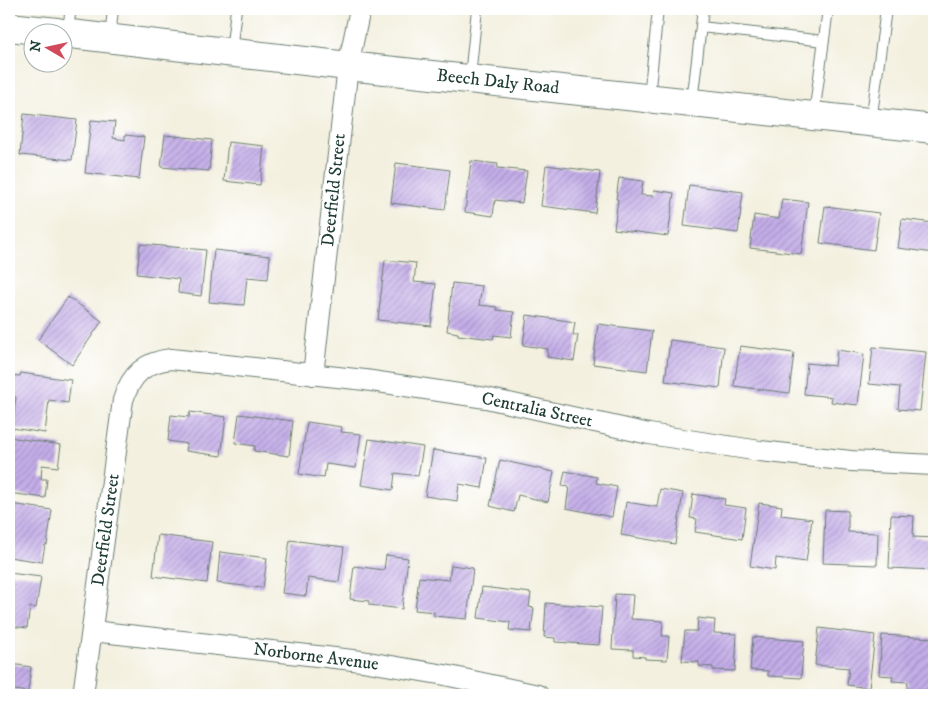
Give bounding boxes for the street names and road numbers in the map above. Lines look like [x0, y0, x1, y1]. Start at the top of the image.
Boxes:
street label: Beech Daly Road [436, 65, 560, 99]
street label: Deerfield Street [317, 132, 351, 248]
street label: Centralia Street [479, 387, 595, 433]
street label: Deerfield Street [87, 472, 125, 588]
street label: Norborne Avenue [252, 638, 380, 676]

